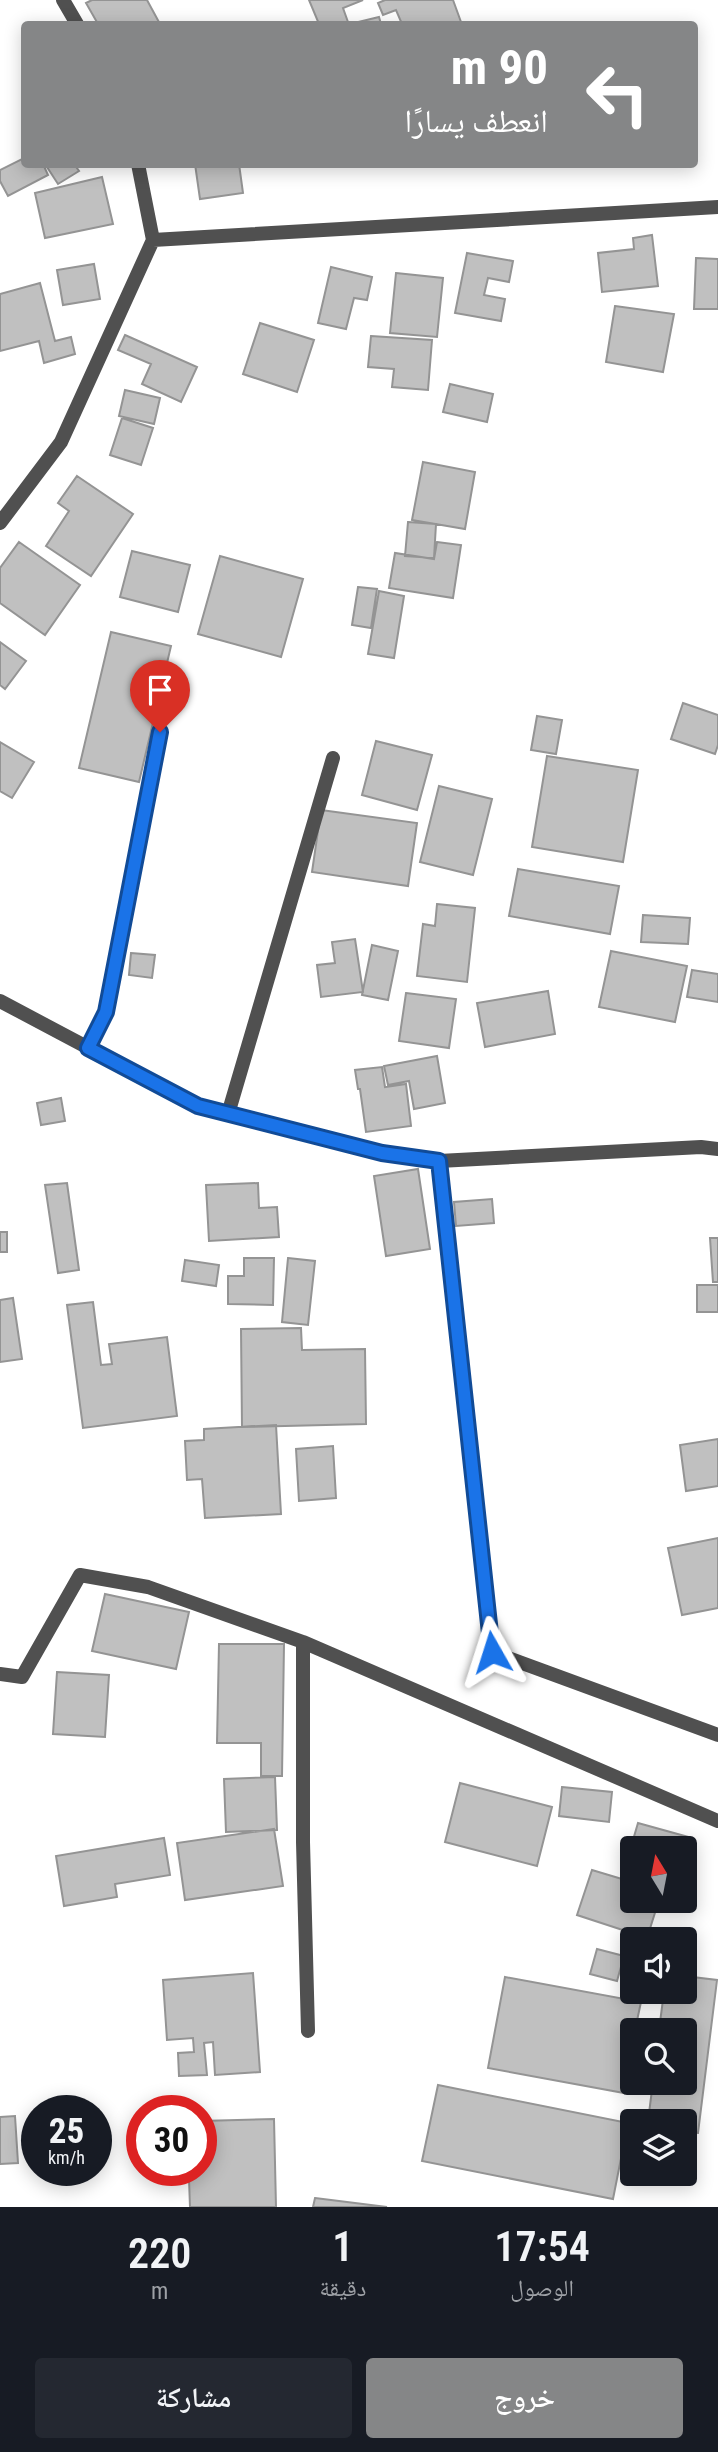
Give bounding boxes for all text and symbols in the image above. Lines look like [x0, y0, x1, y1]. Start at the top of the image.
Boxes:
text: 90 m [451, 39, 548, 96]
icon: left [572, 49, 663, 140]
text: انعطف يسارًا [404, 102, 548, 140]
pin [130, 660, 190, 732]
icon: arrive [141, 671, 179, 709]
position arrow [455, 1615, 529, 1689]
north arrow [620, 1836, 696, 1913]
map controls [620, 1836, 697, 2186]
button: sound [620, 1927, 697, 2004]
button: search [620, 2018, 697, 2095]
speed limit sign: 30 [126, 2095, 217, 2186]
button: layers [620, 2109, 697, 2186]
text: 25 [49, 2111, 84, 2152]
text: km/h [48, 2147, 85, 2168]
text: 1 [332, 2222, 353, 2271]
text: 17:54 [494, 2222, 590, 2271]
text: 220 [128, 2229, 191, 2278]
text: دقيقة [320, 2275, 366, 2302]
text: الوصول [510, 2275, 574, 2302]
text: m [151, 2278, 168, 2305]
button: مشاركة [35, 2358, 352, 2438]
button: خروج [366, 2358, 683, 2438]

